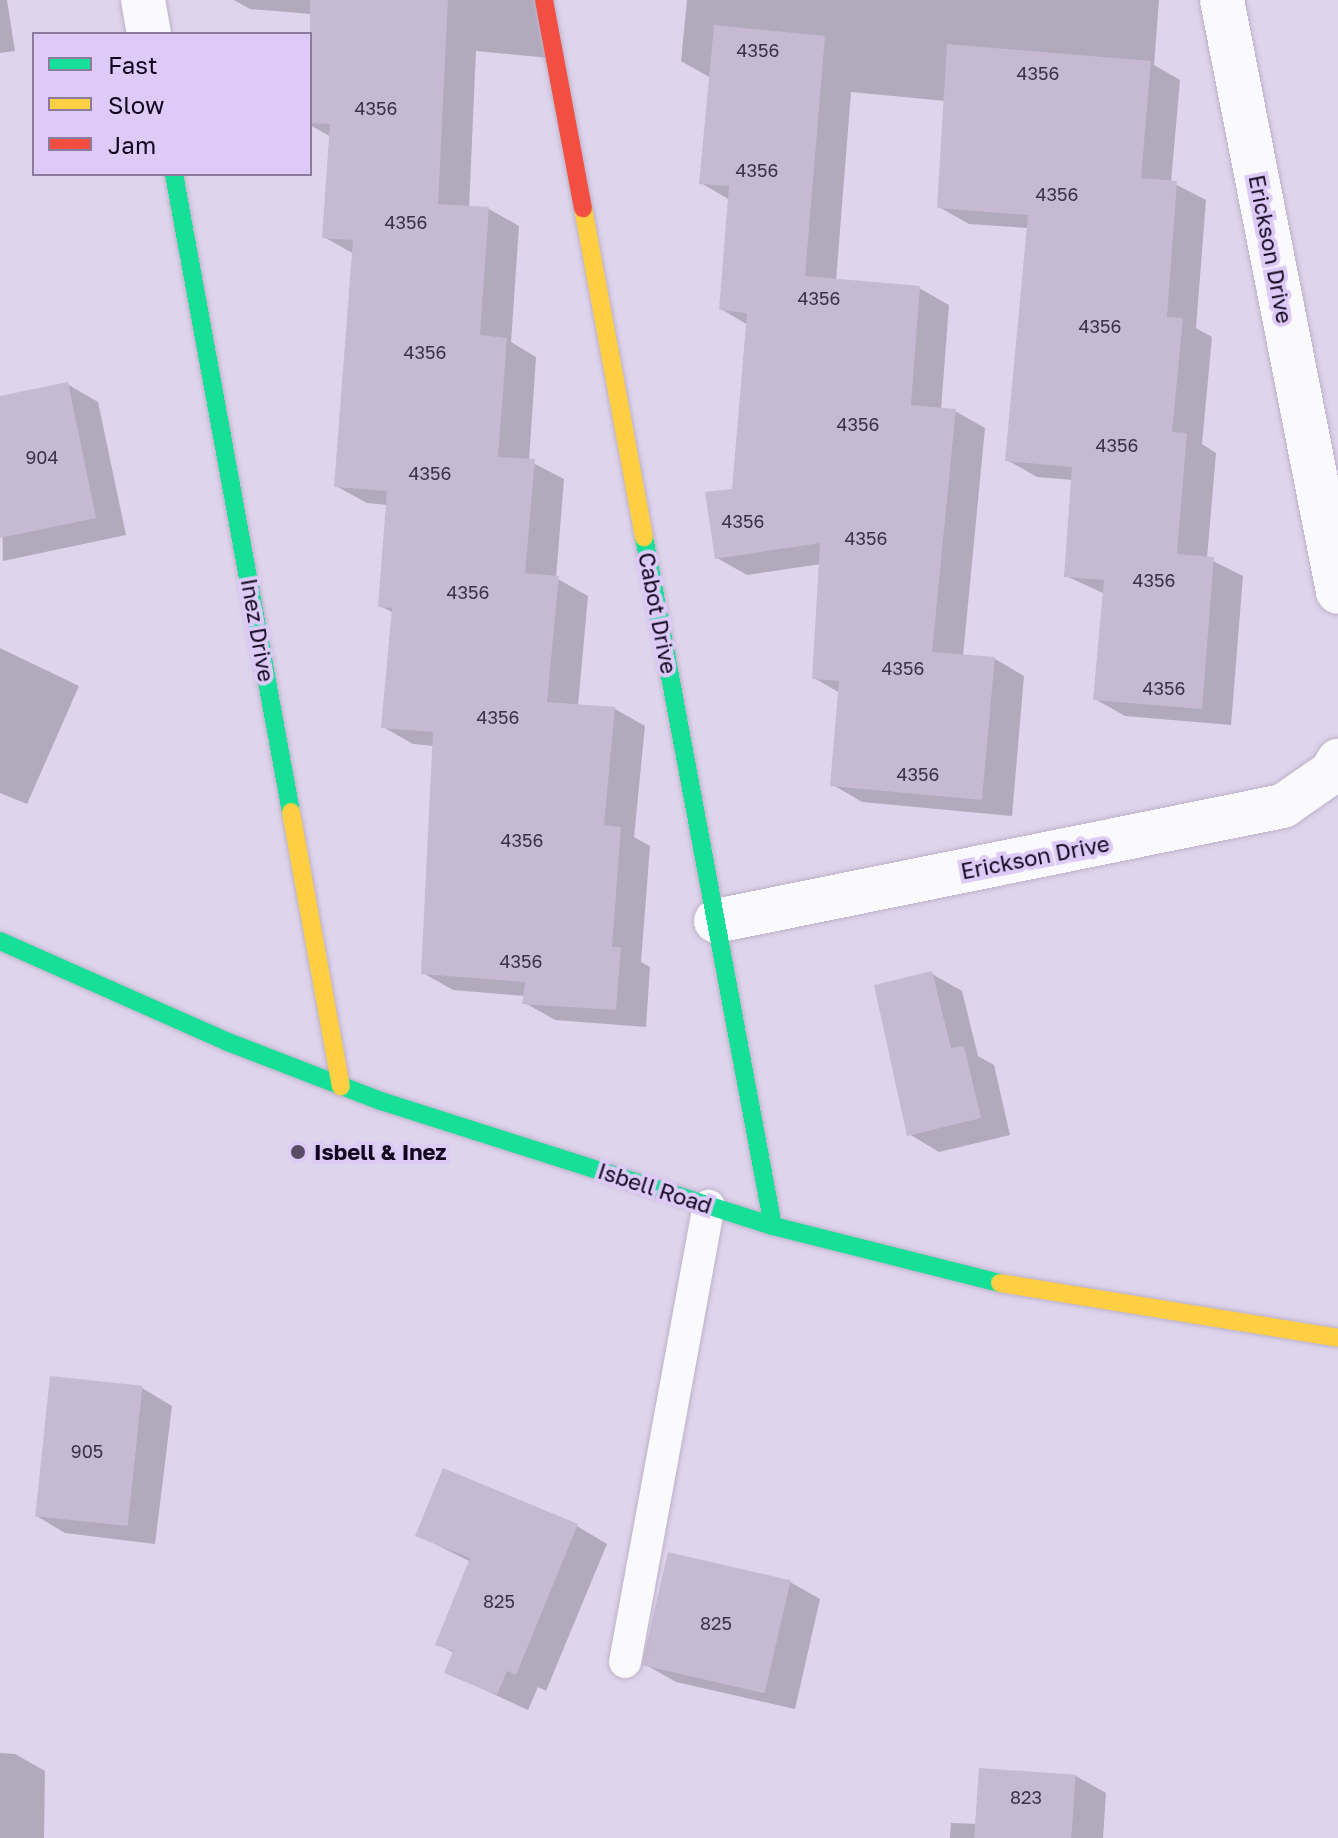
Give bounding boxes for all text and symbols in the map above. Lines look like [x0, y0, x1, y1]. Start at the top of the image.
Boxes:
legend [32, 32, 312, 176]
house number: 4356 [737, 39, 779, 61]
text: Fast [108, 50, 158, 79]
house number: 4356 [1017, 62, 1059, 84]
text: Slow [108, 90, 164, 119]
house number: 4356 [355, 97, 397, 119]
text: Jam [108, 130, 156, 159]
house number: 4356 [736, 159, 778, 181]
street label: Erickson Drive [1244, 173, 1298, 325]
house number: 4356 [1036, 183, 1078, 205]
house number: 4356 [385, 211, 427, 233]
house number: 4356 [798, 287, 840, 309]
house number: 4356 [1079, 315, 1121, 337]
house number: 4356 [404, 341, 446, 363]
house number: 4356 [837, 413, 879, 435]
house number: 4356 [1096, 434, 1138, 456]
house number: 904 [25, 446, 59, 468]
house number: 4356 [409, 462, 451, 484]
house number: 4356 [722, 510, 764, 532]
house number: 4356 [845, 527, 887, 549]
street label: Cabot Drive [633, 550, 683, 676]
house number: 4356 [1133, 569, 1175, 591]
street label: Inez Drive [236, 576, 280, 684]
house number: 4356 [447, 581, 489, 603]
house number: 4356 [882, 657, 924, 679]
house number: 4356 [1143, 677, 1185, 699]
house number: 4356 [477, 706, 519, 728]
house number: 4356 [897, 763, 939, 785]
house number: 4356 [501, 829, 543, 851]
street label: Erickson Drive [959, 830, 1111, 884]
house number: 4356 [500, 950, 542, 972]
place label: Isbell & Inez [314, 1139, 447, 1165]
marker: Isbell & Inez [289, 1143, 307, 1161]
street label: Isbell Road [595, 1157, 715, 1219]
house number: 905 [71, 1440, 103, 1462]
house number: 825 [483, 1590, 515, 1612]
house number: 825 [700, 1612, 732, 1634]
house number: 823 [1010, 1786, 1042, 1808]

